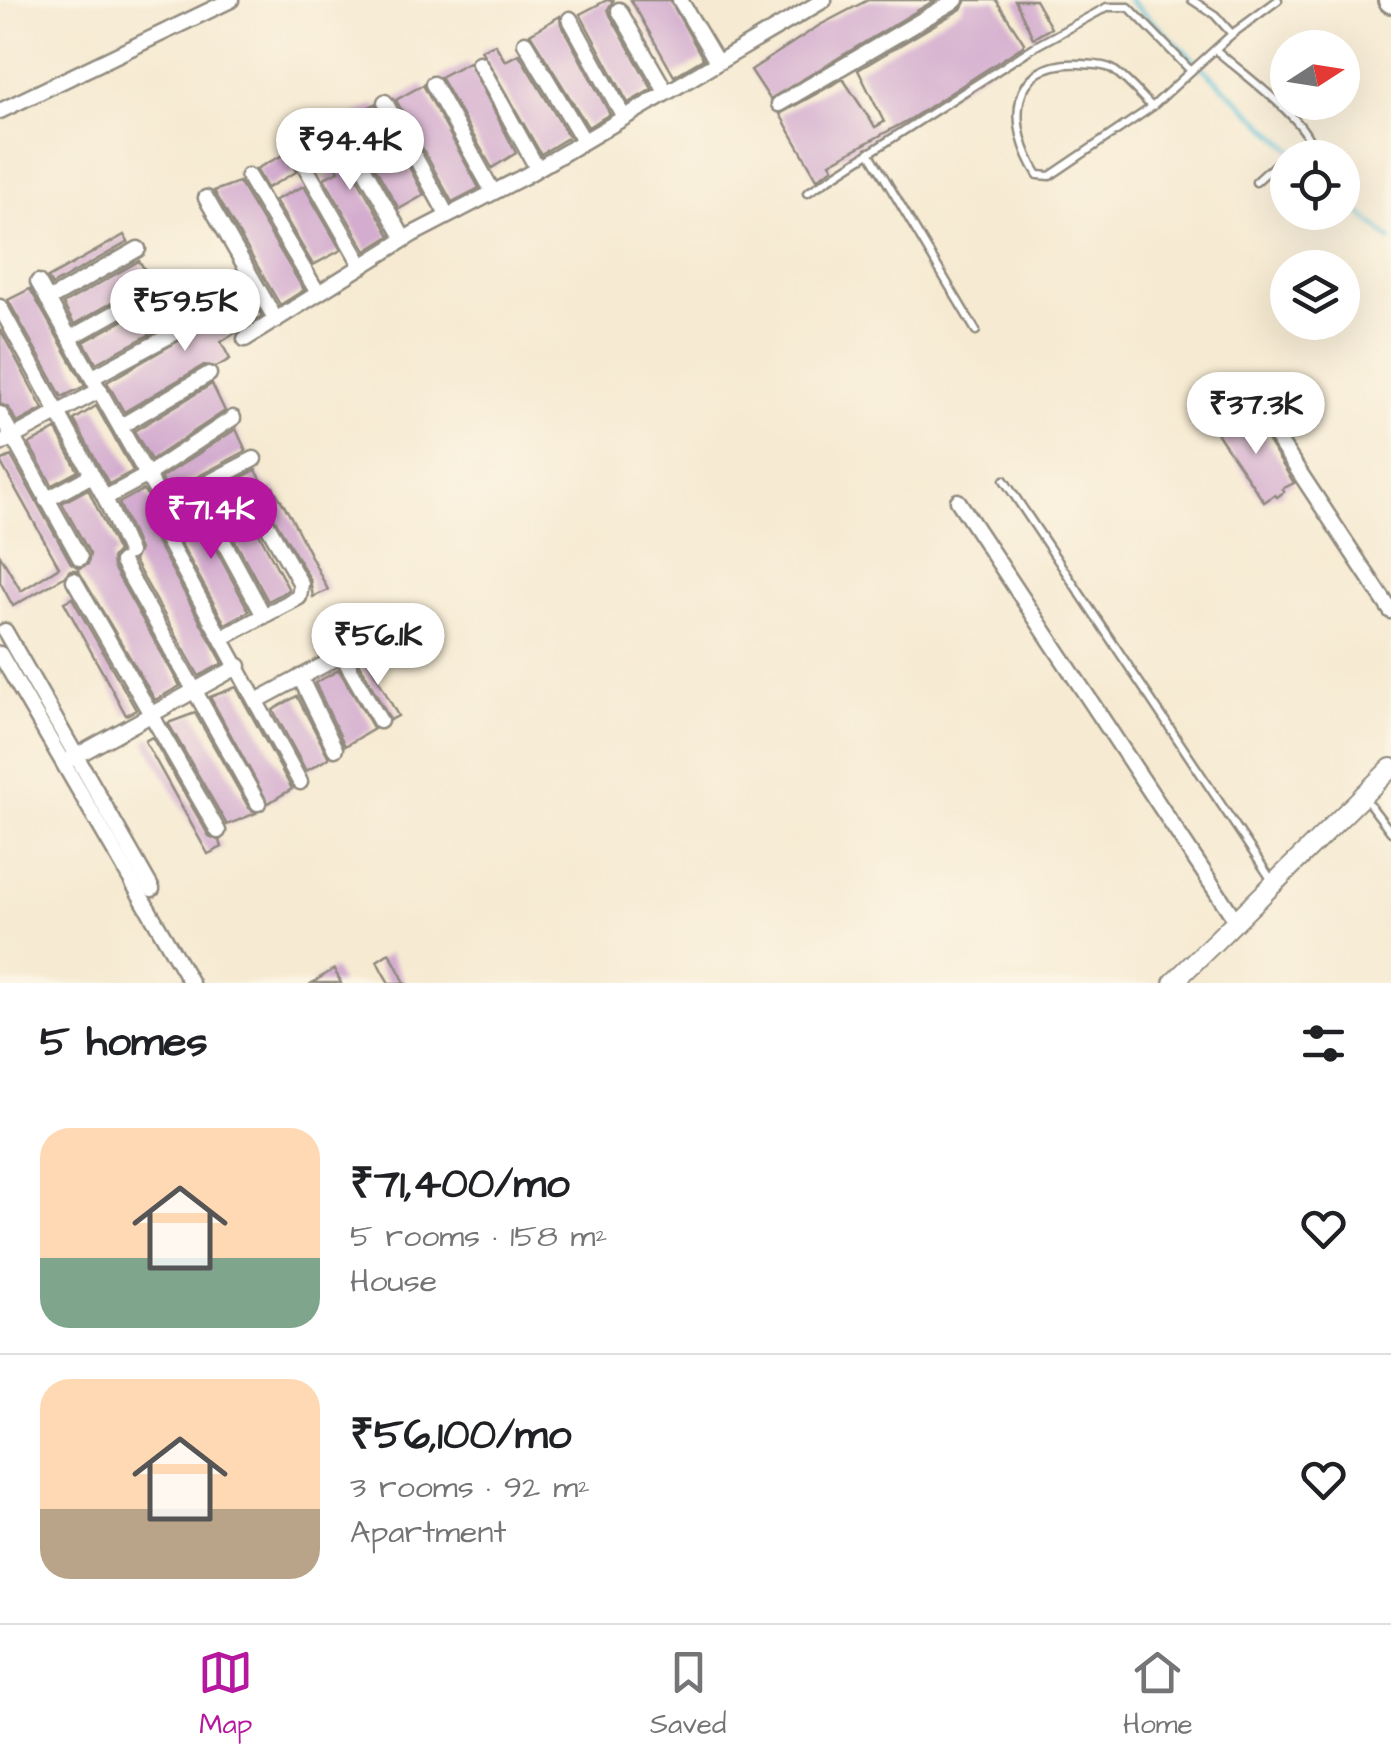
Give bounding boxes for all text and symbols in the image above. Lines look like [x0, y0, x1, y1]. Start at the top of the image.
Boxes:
north arrow [1270, 30, 1360, 120]
map controls [1270, 30, 1360, 340]
pin: ₹94.4K [269, 108, 431, 193]
text: ₹94.4K [298, 118, 402, 163]
button: locate [1270, 140, 1360, 230]
button: layers [1270, 250, 1360, 340]
pin: ₹59.5K [104, 269, 266, 354]
text: ₹59.5K [132, 279, 238, 324]
pin: ₹37.3K [1175, 372, 1337, 457]
text: ₹37.3K [1209, 382, 1303, 427]
pin: ₹71.4K [130, 477, 292, 562]
text: ₹71.4K [167, 487, 255, 532]
pin: ₹56.1K [297, 603, 459, 688]
text: ₹56.1K [334, 613, 423, 658]
text: 5 homes [40, 1014, 207, 1072]
icon: filters [1296, 1016, 1351, 1071]
text: ₹71,400/mo [350, 1156, 570, 1214]
icon: home [120, 1168, 240, 1288]
icon: heart [1296, 1201, 1351, 1256]
text: 5 rooms · 158 m² [350, 1214, 607, 1259]
text: House [350, 1259, 437, 1304]
text: ₹56,100/mo [350, 1407, 571, 1465]
icon: home [120, 1419, 240, 1539]
icon: heart [1296, 1452, 1351, 1507]
text: 3 rooms · 92 m² [350, 1465, 590, 1510]
text: Apartment [350, 1510, 506, 1555]
tab: Map [198, 1645, 253, 1744]
tab: Saved [650, 1645, 726, 1744]
tab: Home [1123, 1645, 1193, 1744]

